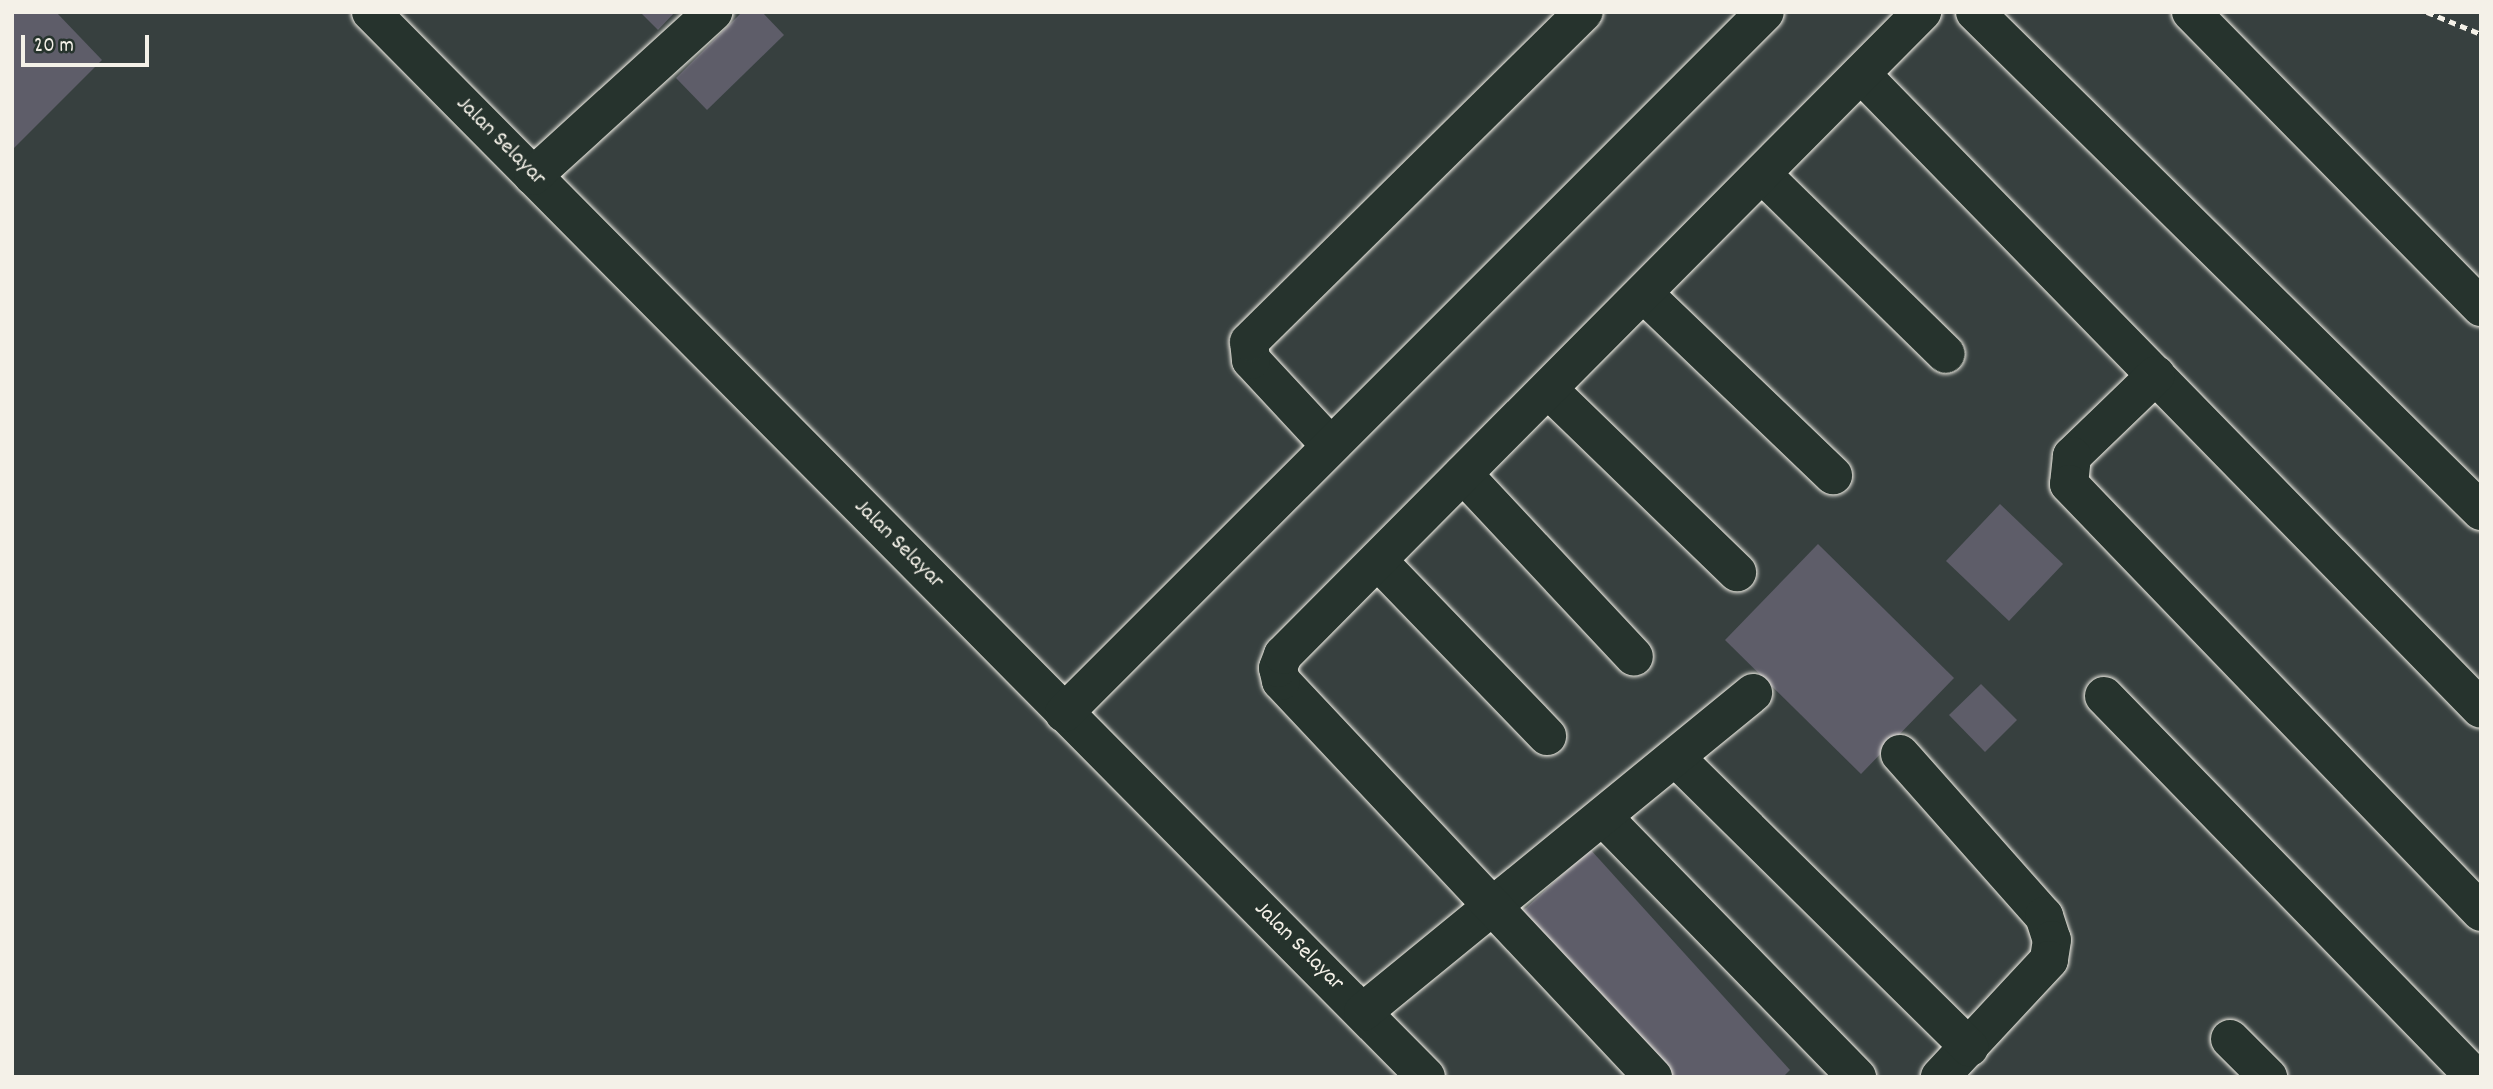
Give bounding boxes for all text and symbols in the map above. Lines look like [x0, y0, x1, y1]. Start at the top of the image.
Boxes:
scale bar [24, 21, 152, 65]
text: 20 m [34, 32, 74, 62]
street label: Jalan Selayar [449, 91, 551, 193]
street label: Jalan Selayar [847, 494, 949, 596]
street label: Jalan Selayar [1247, 896, 1349, 998]

